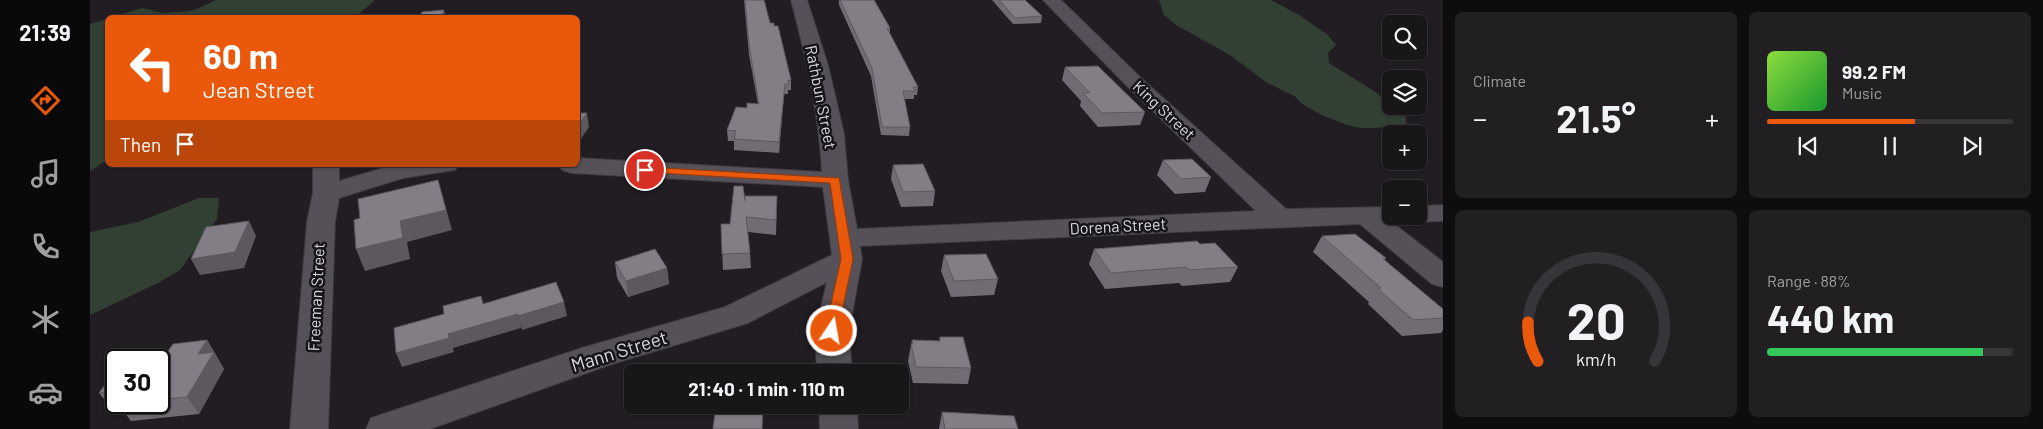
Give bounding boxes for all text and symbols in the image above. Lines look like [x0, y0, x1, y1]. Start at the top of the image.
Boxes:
map controls [1382, 15, 1427, 225]
button: search [1382, 15, 1427, 60]
text: 21:39 [19, 19, 71, 45]
text: 60 m [203, 34, 278, 76]
icon: left [120, 35, 185, 100]
street label: Rathbun Street [802, 43, 841, 150]
text: 99.2 FM [1842, 60, 1906, 83]
button: layers [1382, 70, 1427, 115]
text: Climate [1473, 71, 1526, 90]
text: Jean Street [203, 76, 315, 102]
street label: King Street [1129, 76, 1199, 143]
icon: directions [28, 83, 63, 118]
text: Music [1842, 83, 1882, 102]
text: 21.5° [1556, 95, 1636, 141]
text: − [1473, 101, 1487, 135]
text: + [1705, 101, 1719, 135]
button: + [1382, 125, 1427, 170]
icon: arrive [171, 130, 199, 158]
icon: previous [1794, 132, 1822, 160]
icon: pause [1876, 132, 1904, 160]
icon: next [1958, 132, 1986, 160]
text: Then [120, 133, 161, 156]
pin [624, 149, 666, 191]
icon: music [28, 156, 63, 191]
icon: arrive [631, 156, 659, 184]
button: − [1382, 180, 1427, 225]
street label: Dorena Street [1069, 213, 1167, 238]
icon: phone [28, 229, 63, 264]
street label: Freeman Street [303, 242, 328, 352]
text: Range · 88% [1767, 271, 1851, 290]
text: 20 [1567, 288, 1625, 350]
text: 440 km [1767, 295, 1894, 341]
icon: climate [28, 302, 63, 337]
position arrow [805, 304, 857, 356]
street label: Mann Street [568, 325, 670, 376]
text: km/h [1576, 348, 1616, 370]
speed limit sign: 30 [105, 349, 170, 414]
icon: car [28, 375, 63, 410]
text: 21:40 · 1 min · 110 m [688, 377, 845, 400]

